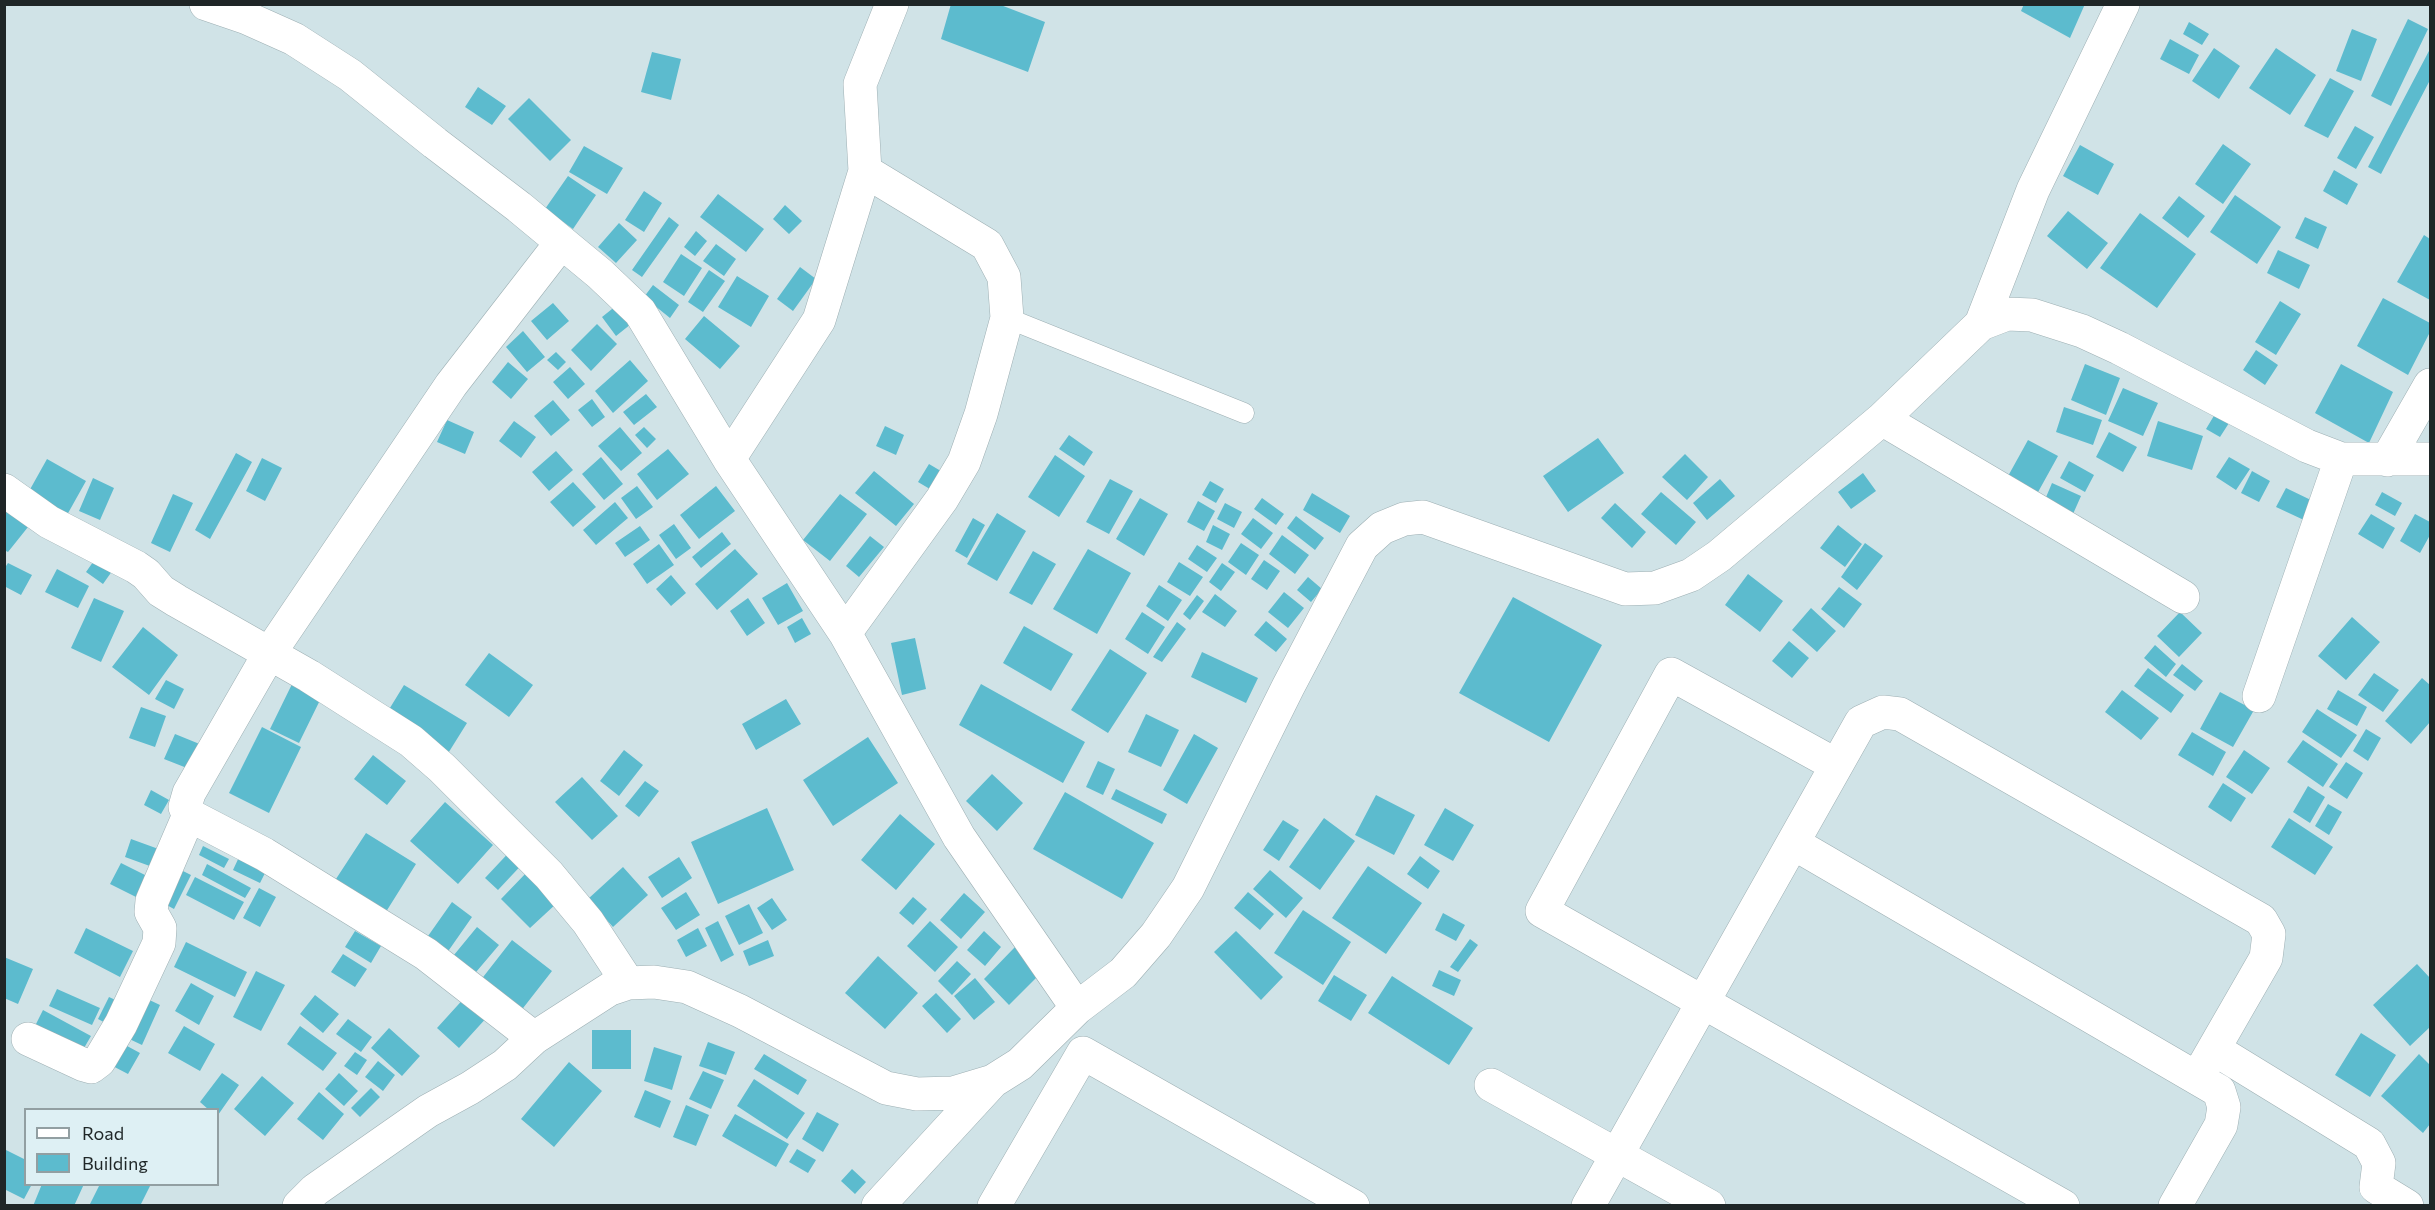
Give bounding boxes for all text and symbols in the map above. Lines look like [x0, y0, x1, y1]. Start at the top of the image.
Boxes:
legend [24, 1108, 219, 1186]
text: Road [82, 1122, 124, 1144]
text: Building [82, 1152, 148, 1174]

